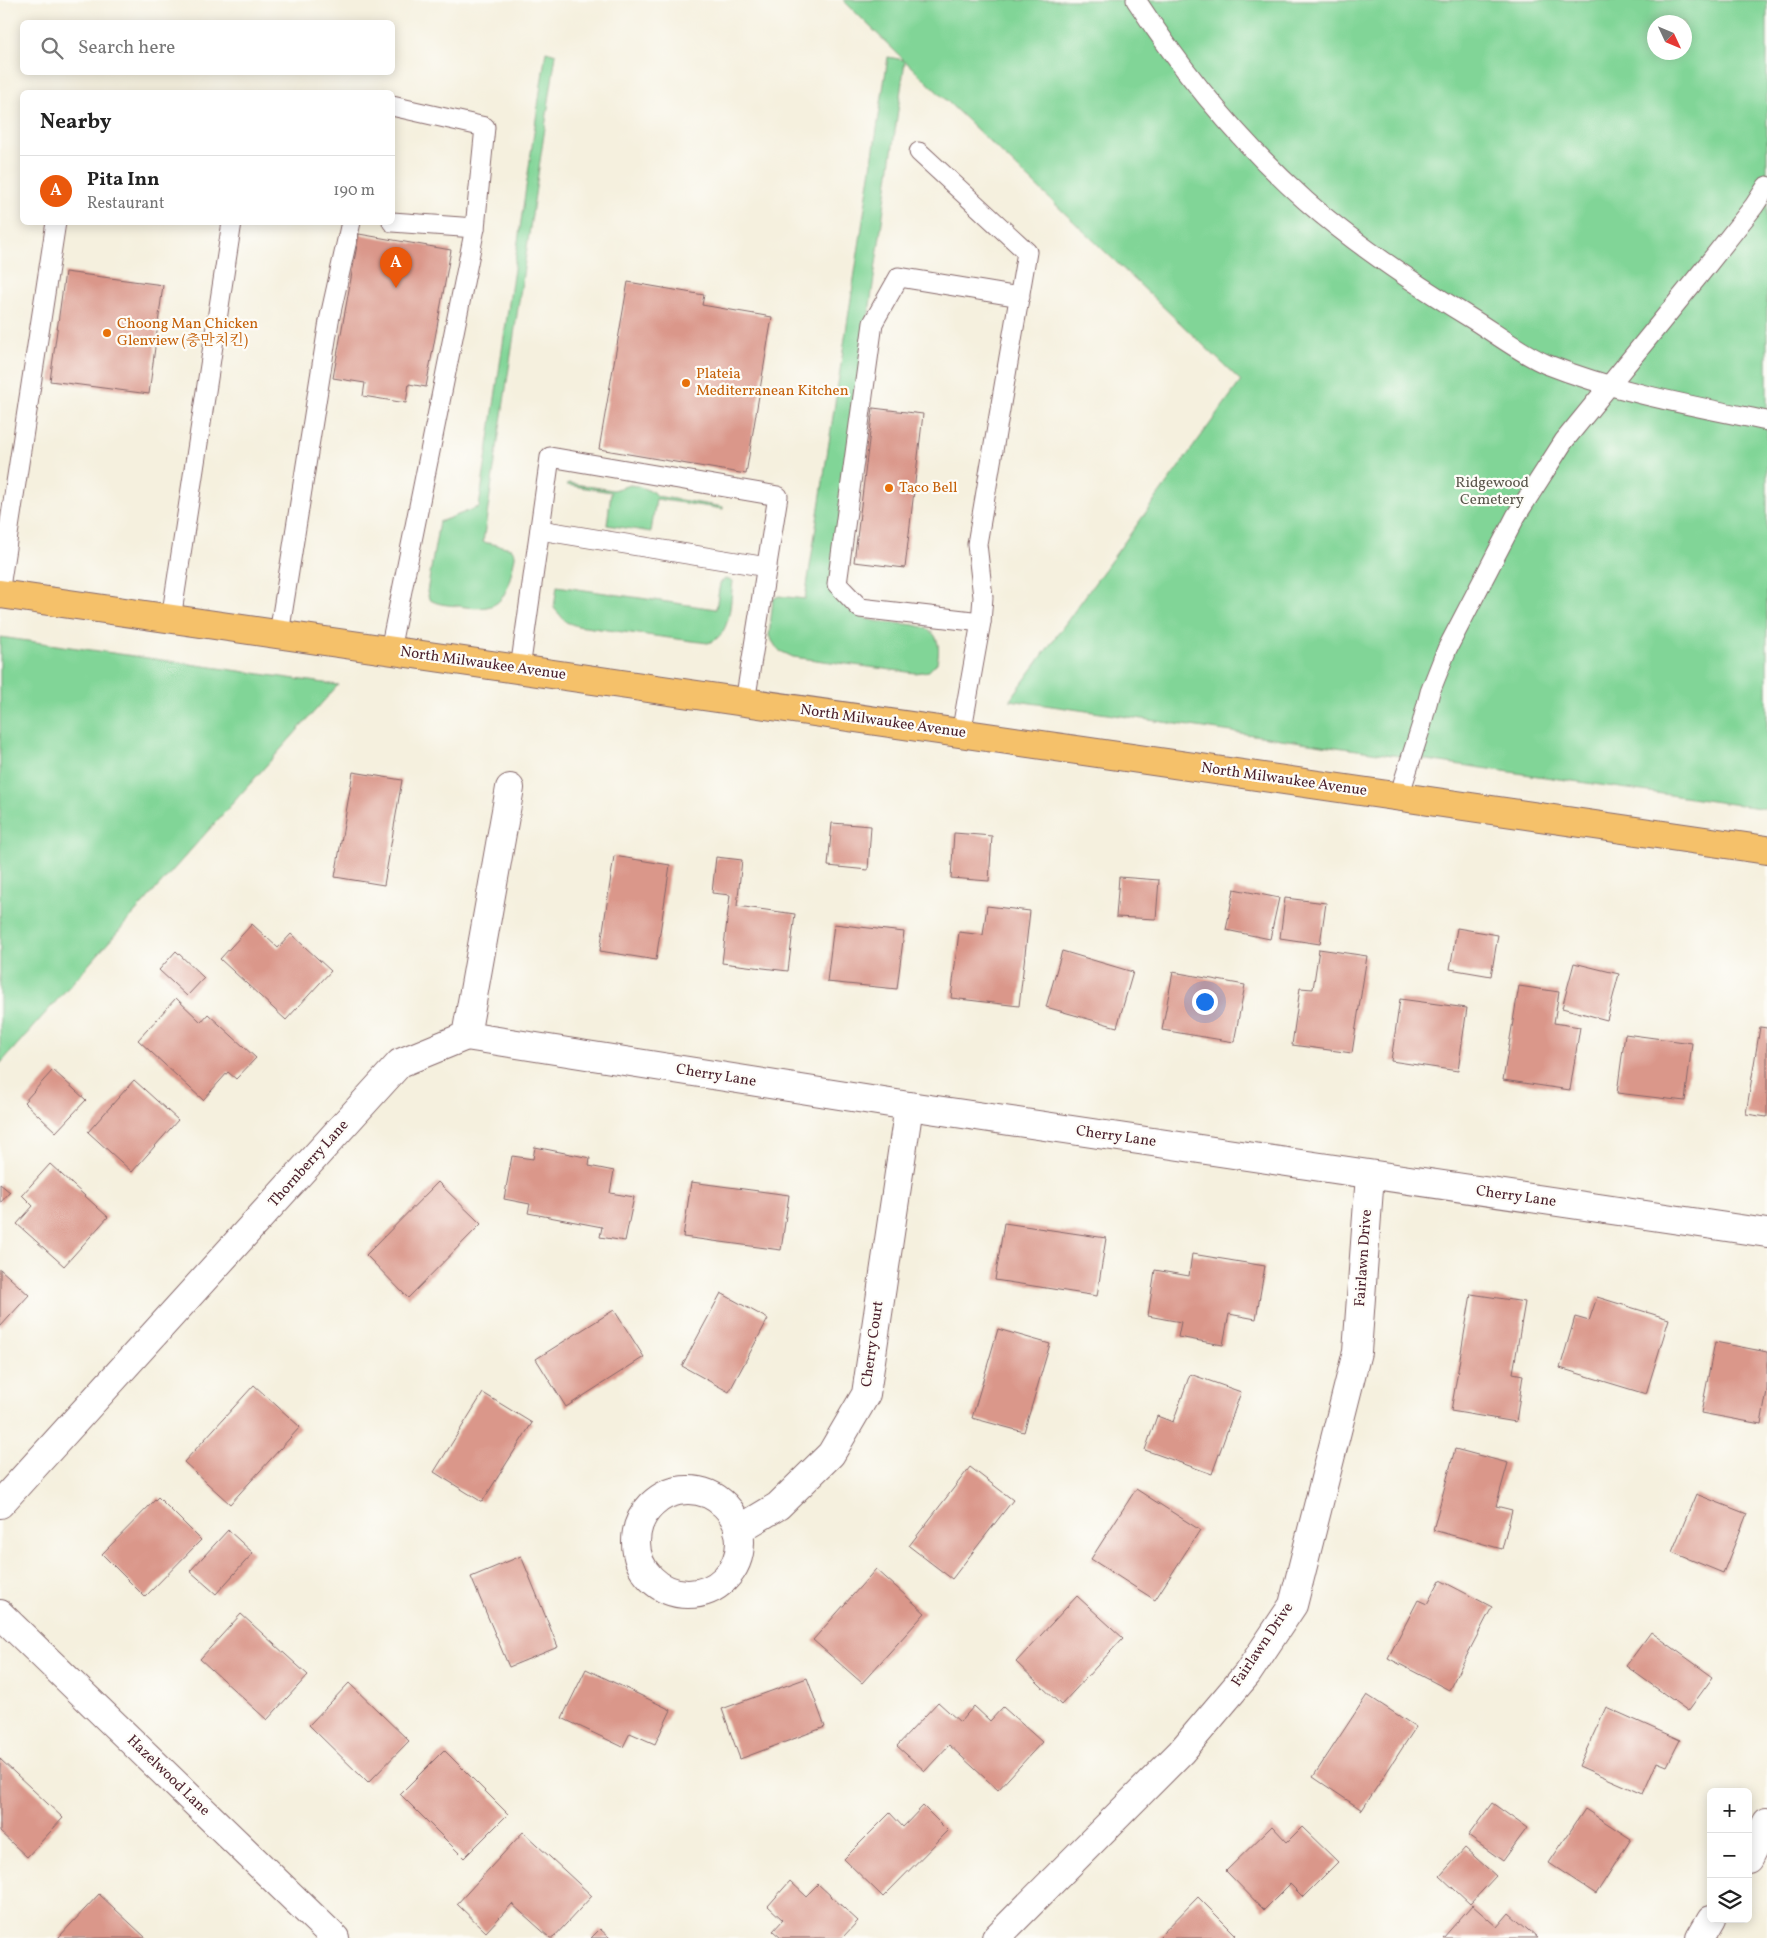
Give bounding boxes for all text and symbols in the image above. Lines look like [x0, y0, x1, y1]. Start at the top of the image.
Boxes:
north arrow [1647, 15, 1692, 60]
search box [20, 20, 395, 75]
icon: search [38, 34, 66, 62]
text: Search here [78, 35, 175, 61]
text: Nearby [40, 108, 111, 137]
text: Pita Inn [87, 167, 159, 193]
text: A [50, 180, 62, 202]
text: 190 m [333, 180, 375, 202]
text: Restaurant [87, 193, 165, 215]
pin: A [380, 247, 412, 288]
place label: Choong Man Chicken Glenview (충만치킨) [117, 314, 258, 352]
marker: Choong Man Chicken Glenview (충만치킨) [101, 327, 113, 339]
place label: Plateia Mediterranean Kitchen [696, 364, 849, 402]
marker: Plateia Mediterranean Kitchen [680, 377, 692, 389]
park label: Ridgewood Cemetery [1455, 473, 1529, 511]
place label: Taco Bell [899, 478, 957, 499]
marker: Taco Bell [883, 482, 895, 494]
street label: North Milwaukee Avenue [399, 642, 567, 686]
street label: North Milwaukee Avenue [799, 700, 967, 744]
street label: North Milwaukee Avenue [1200, 758, 1368, 802]
your location [1192, 989, 1218, 1015]
street label: Cherry Lane [674, 1059, 758, 1093]
street label: Thornberry Lane [264, 1116, 354, 1212]
street label: Cherry Lane [1074, 1121, 1158, 1153]
street label: Cherry Lane [1474, 1181, 1558, 1213]
street label: Fairlawn Drive [1350, 1209, 1378, 1307]
street label: Cherry Court [857, 1300, 889, 1388]
street label: Fairlawn Drive [1227, 1599, 1299, 1691]
street label: Hazelwood Lane [122, 1731, 214, 1821]
map controls [1707, 1788, 1752, 1923]
button: + [1707, 1788, 1752, 1833]
button: − [1707, 1833, 1752, 1878]
button: layers [1707, 1878, 1752, 1923]

